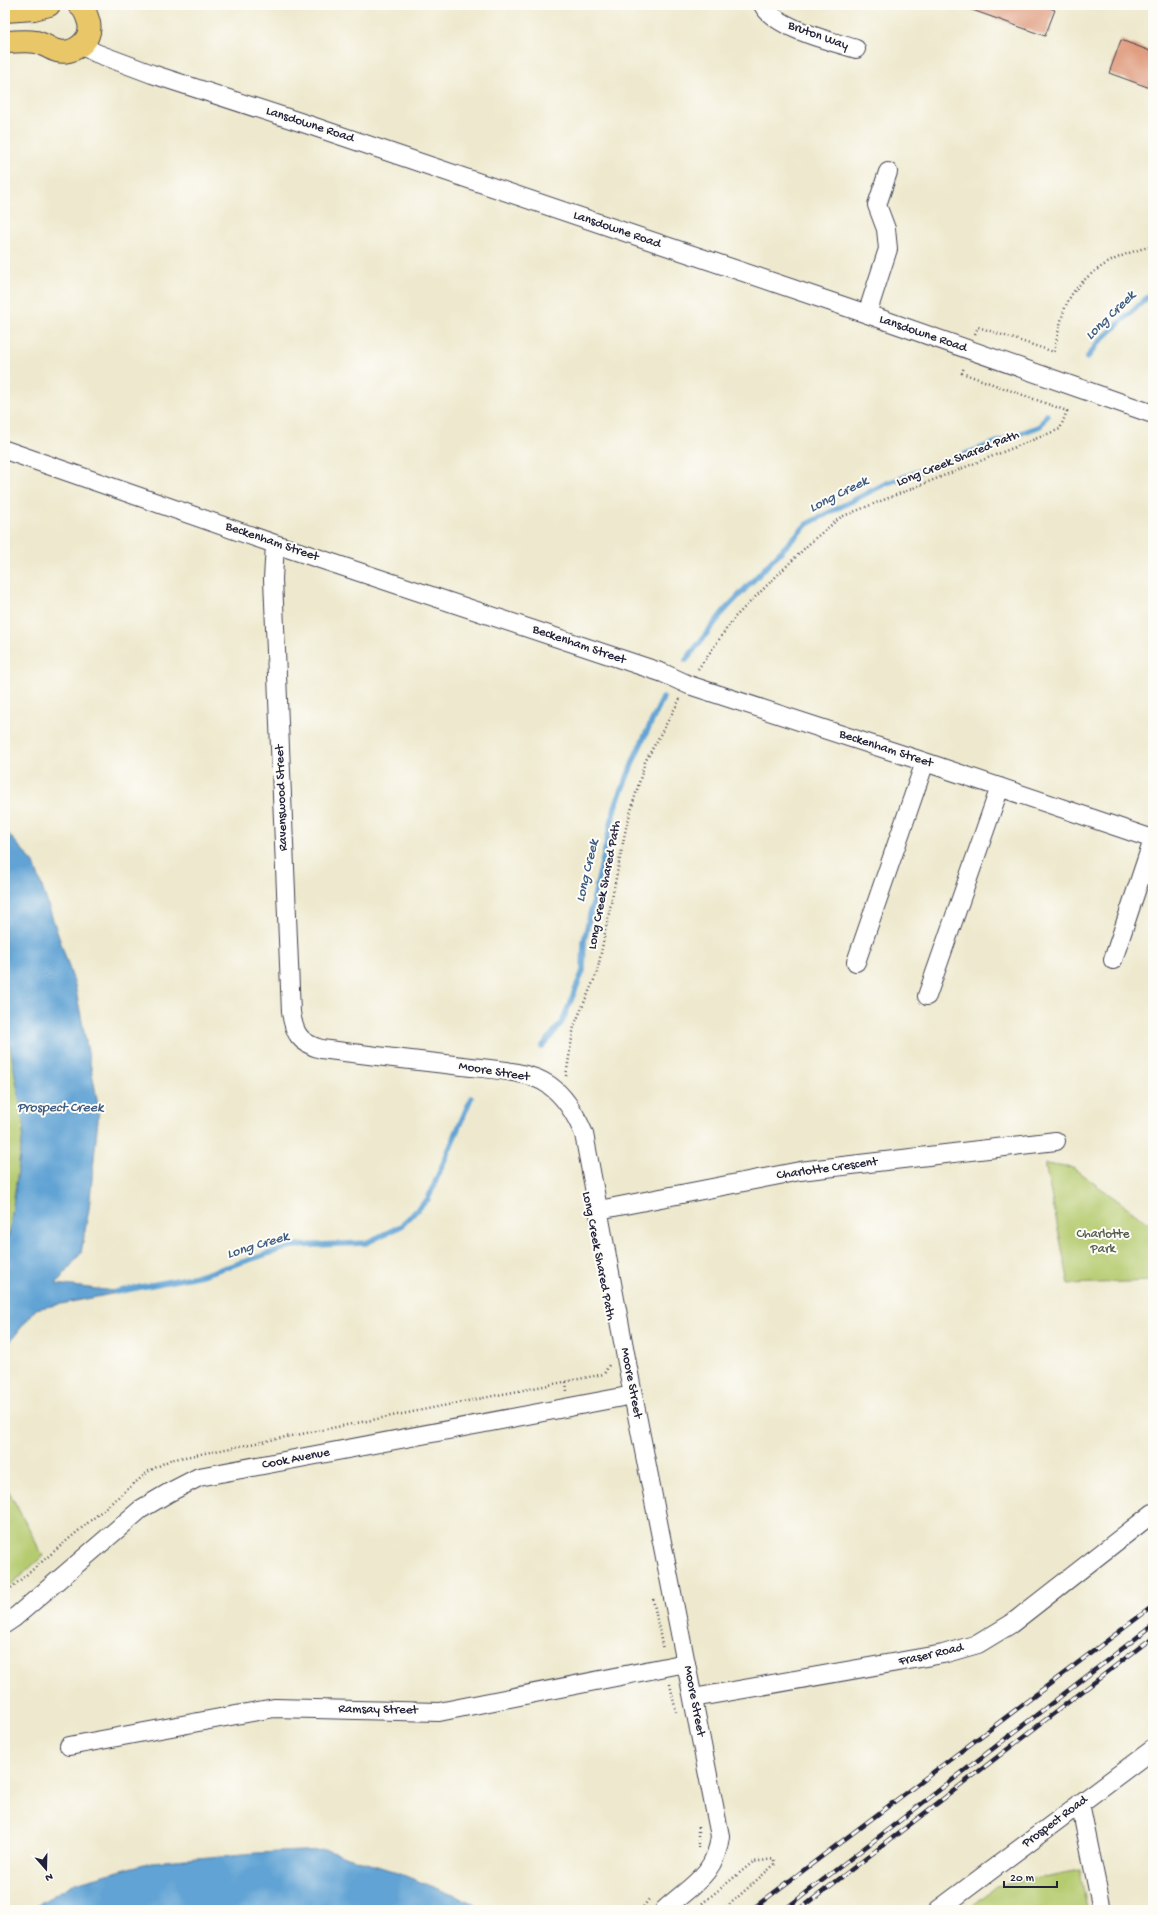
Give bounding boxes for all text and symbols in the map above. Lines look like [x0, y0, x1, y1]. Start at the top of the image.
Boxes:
street label: Bruton Way [785, 18, 851, 54]
street label: Lansdowne Road [264, 104, 357, 147]
street label: Lansdowne Road [571, 208, 664, 252]
water label: Long Creek [1082, 287, 1141, 344]
street label: Lansdowne Road [877, 312, 970, 356]
street label: Long Creek Shared Path [894, 427, 1022, 490]
water label: Long Creek [807, 472, 873, 517]
street label: Beckenham Street [222, 519, 322, 566]
street label: Beckenham Street [529, 622, 629, 669]
street label: Beckenham Street [836, 726, 936, 772]
street label: Ravenswood Street [273, 743, 291, 851]
street label: Long Creek Shared Path [585, 819, 625, 951]
water label: Long Creek [573, 836, 604, 904]
street label: Moore Street [457, 1059, 532, 1085]
water label: Prospect Creek [17, 1100, 105, 1117]
street label: Charlotte Crescent [776, 1154, 880, 1183]
street label: Long Creek Shared Path [578, 1190, 618, 1322]
park label: Charlotte Park [1077, 1227, 1130, 1257]
water label: Long Creek [225, 1228, 293, 1263]
street label: Moore Street [617, 1346, 646, 1421]
street label: Cook Avenue [261, 1445, 331, 1473]
street label: Fraser Road [896, 1640, 966, 1670]
street label: Moore Street [680, 1664, 709, 1739]
street label: Ramsay Street [338, 1702, 420, 1718]
street label: Prospect Road [1019, 1792, 1092, 1852]
north arrow [26, 1849, 66, 1889]
scale bar [1004, 1863, 1057, 1889]
text: N [43, 1870, 54, 1883]
text: 20 m [1010, 1872, 1035, 1886]

